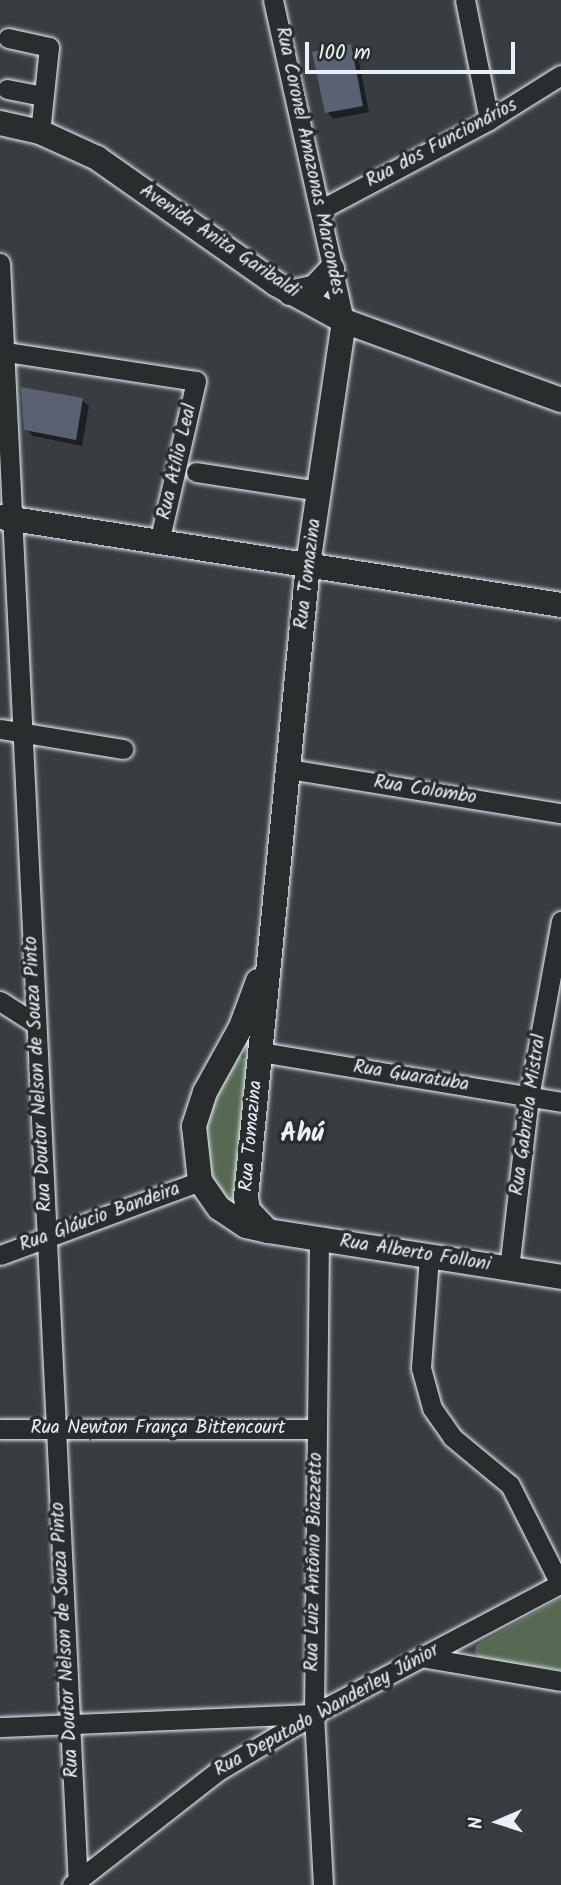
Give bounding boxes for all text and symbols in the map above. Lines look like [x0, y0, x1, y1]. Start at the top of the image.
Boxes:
street label: Rua Coronel Amazonas Marcondes [269, 25, 349, 297]
scale bar [309, 28, 519, 72]
text: 100 m [318, 37, 371, 70]
street label: Rua dos Funcionários [362, 95, 522, 193]
street label: Avenida Anita Garibaldi [135, 180, 303, 304]
street label: Rua Atílio Leal [154, 402, 202, 522]
street label: Rua Tomazina [291, 517, 327, 631]
street label: Rua Colombo [372, 772, 478, 810]
street label: Rua Doutor Nelson de Souza Pinto [20, 935, 58, 1213]
street label: Rua Gabriela Mistral [506, 1033, 552, 1197]
street label: Rua Guaratuba [351, 1057, 471, 1097]
street label: Rua Tomazina [236, 1079, 268, 1193]
district label: Ahú [280, 1119, 324, 1151]
street label: Rua Gláucio Bandeira [17, 1178, 183, 1258]
street label: Rua Alberto Folloni [338, 1231, 492, 1277]
street label: Rua Newton França Bittencourt [31, 1418, 285, 1440]
street label: Rua Luiz Antônio Biazzetto [302, 1452, 328, 1672]
street label: Rua Doutor Nelson de Souza Pinto [47, 1501, 85, 1779]
street label: Rua Deputado Wanderley Júnior [211, 1640, 443, 1782]
north arrow [463, 1787, 533, 1857]
text: N [462, 1816, 492, 1830]

